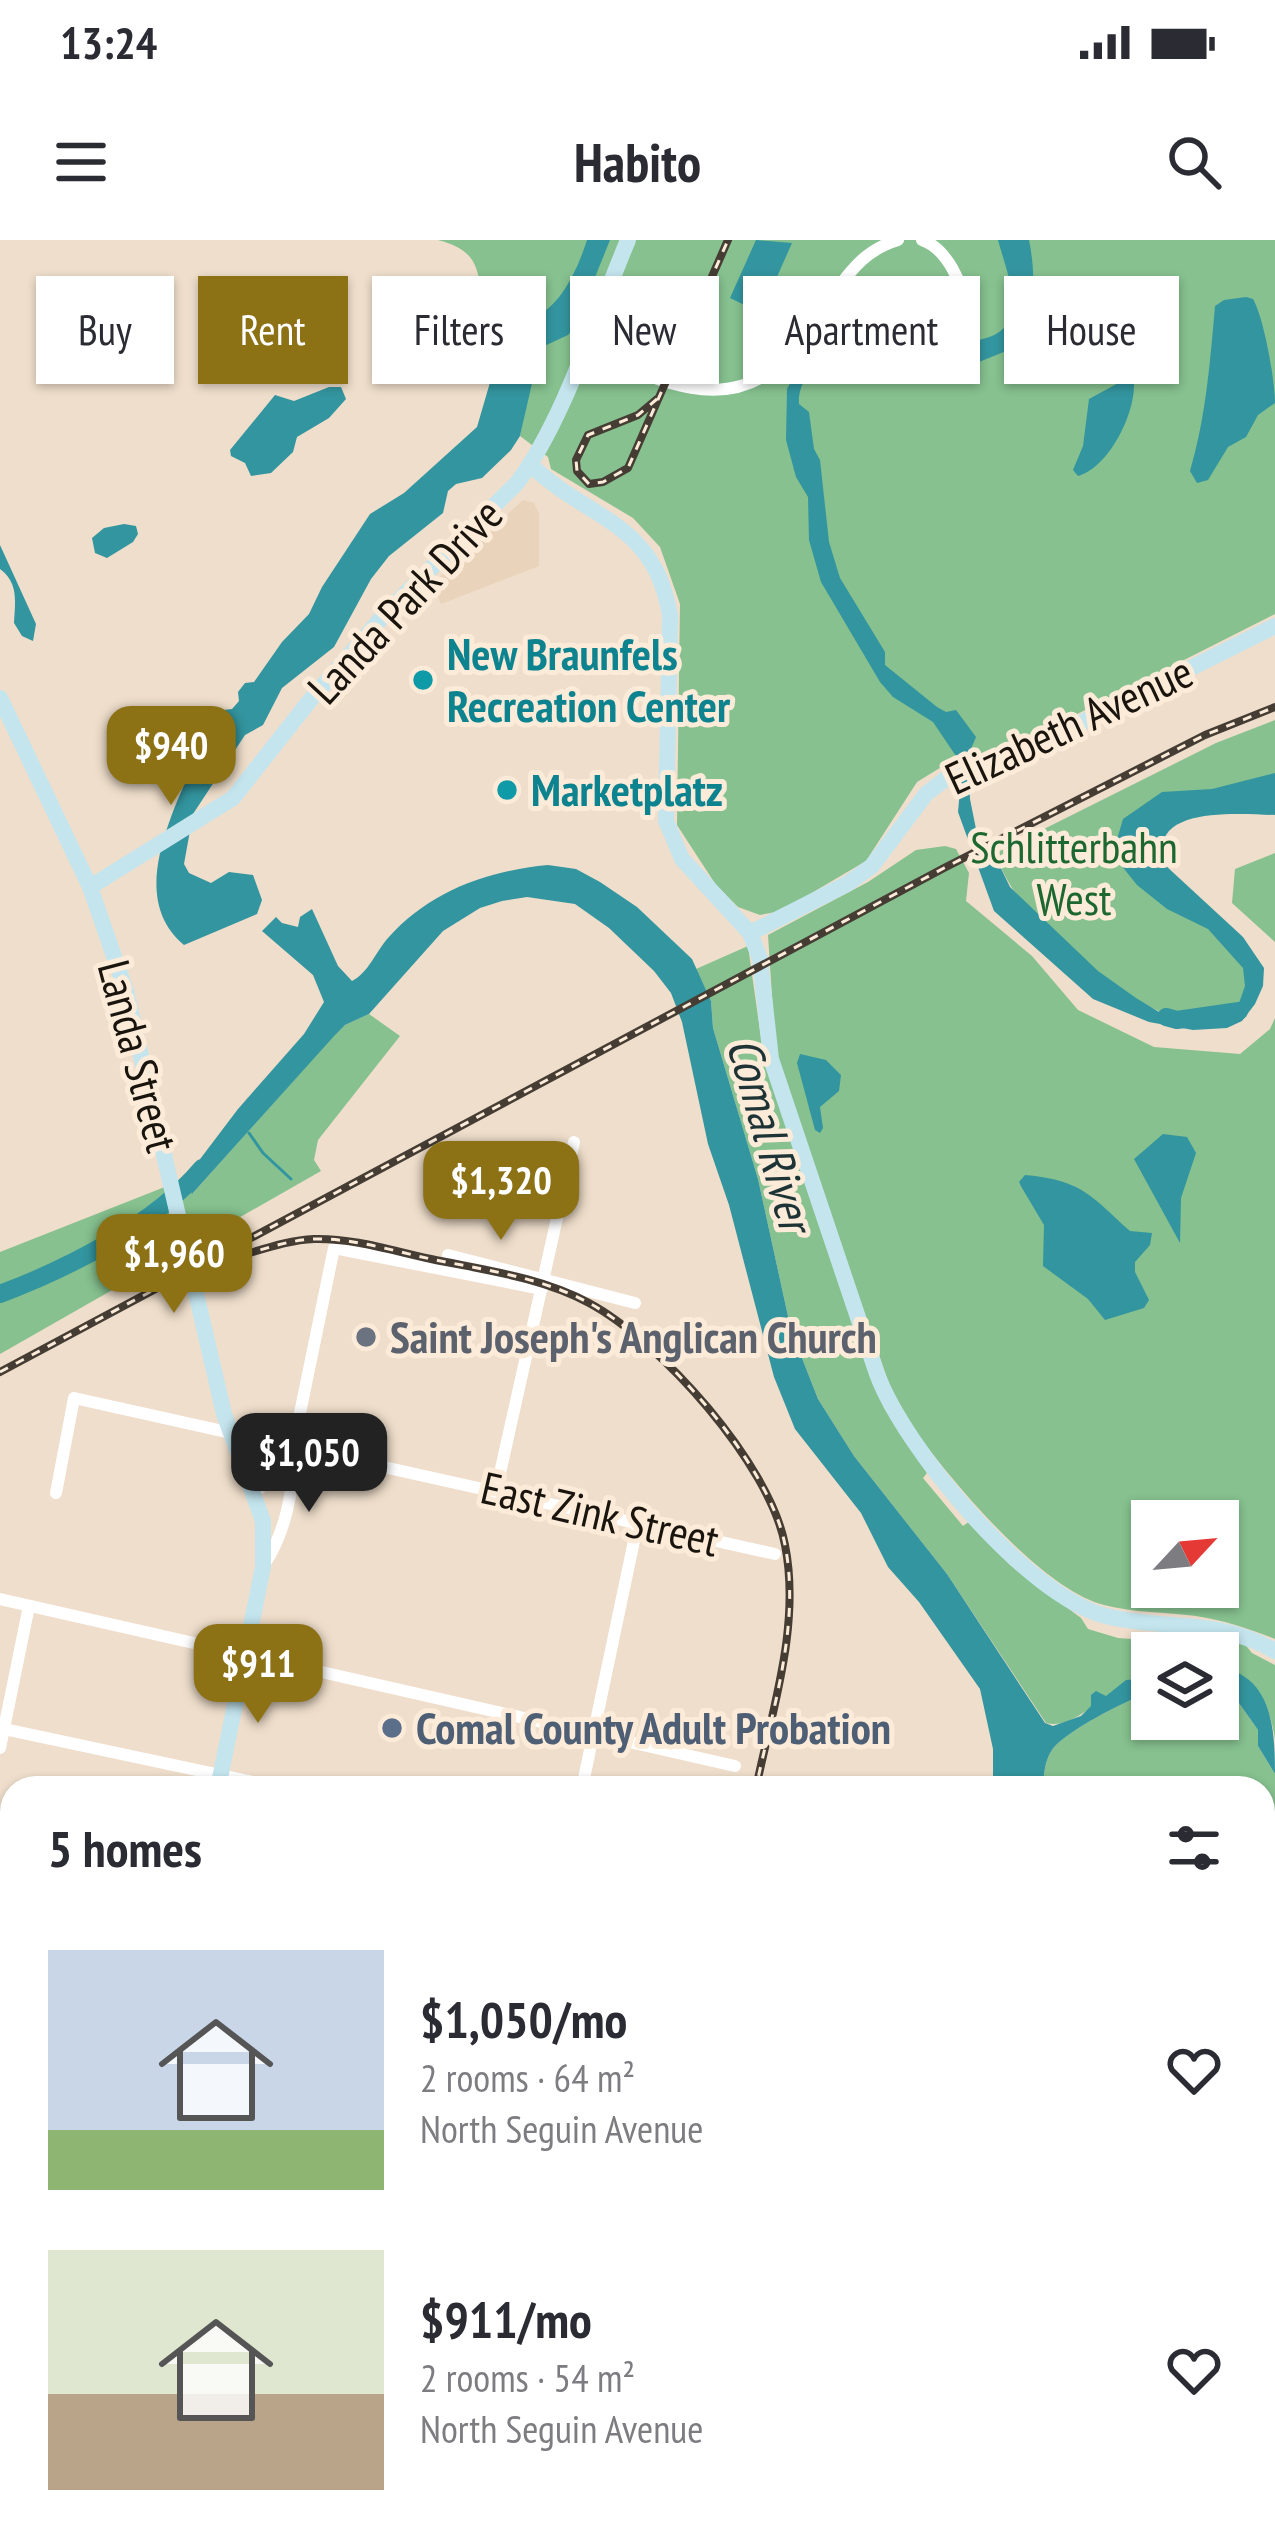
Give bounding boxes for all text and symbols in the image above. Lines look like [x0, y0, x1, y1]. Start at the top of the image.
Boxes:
text: 13:24 [60, 13, 157, 71]
text: Habito [574, 127, 701, 197]
icon: menu [48, 129, 114, 195]
icon: search [1161, 129, 1227, 195]
chip: Buy [36, 276, 174, 384]
chip: Rent [198, 276, 348, 384]
chip: Filters [372, 276, 546, 384]
chip: New [570, 276, 719, 384]
chip: Apartment [743, 276, 980, 384]
chip: House [1004, 276, 1179, 384]
street label: Landa Park Drive [294, 485, 514, 715]
place label: New Braunfels Recreation Center [447, 624, 731, 734]
street label: Elizabeth Avenue [936, 642, 1201, 807]
marker: New Braunfels Recreation Center [410, 667, 436, 693]
pin: $940 [100, 706, 242, 808]
text: $940 [134, 719, 208, 770]
place label: Marketplatz [531, 760, 723, 818]
marker: Marketplatz [494, 777, 520, 803]
park label: Schlitterbahn West [970, 817, 1178, 927]
street label: Landa Street [86, 954, 192, 1158]
water label: Comal River [714, 1030, 830, 1243]
pin: $1,320 [403, 1141, 599, 1243]
text: $1,320 [450, 1154, 552, 1205]
pin: $1,960 [76, 1214, 272, 1316]
text: $1,960 [123, 1227, 225, 1278]
place label: Saint Joseph's Anglican Church [390, 1307, 877, 1365]
marker: Saint Joseph's Anglican Church [353, 1324, 379, 1350]
pin: $1,050 [211, 1413, 407, 1515]
text: $1,050 [258, 1426, 360, 1477]
street label: East Zink Street [476, 1458, 725, 1569]
north arrow [1131, 1500, 1239, 1608]
map controls [1131, 1500, 1239, 1740]
pin: $911 [187, 1624, 329, 1726]
button: layers [1131, 1632, 1239, 1740]
text: $911 [221, 1637, 295, 1688]
place label: Comal County Adult Probation [416, 1698, 891, 1756]
marker: Comal County Adult Probation [379, 1715, 405, 1741]
text: 5 homes [48, 1815, 202, 1881]
icon: filters [1161, 1815, 1227, 1881]
text: $1,050/mo [420, 1986, 627, 2052]
icon: home [144, 1998, 288, 2142]
icon: heart [1161, 2037, 1227, 2103]
text: 2 rooms · 64 m² [420, 2052, 635, 2103]
text: North Seguin Avenue [420, 2103, 703, 2154]
text: $911/mo [420, 2286, 592, 2352]
icon: home [144, 2298, 288, 2442]
icon: heart [1161, 2337, 1227, 2403]
text: 2 rooms · 54 m² [420, 2352, 635, 2403]
text: North Seguin Avenue [420, 2403, 703, 2454]

